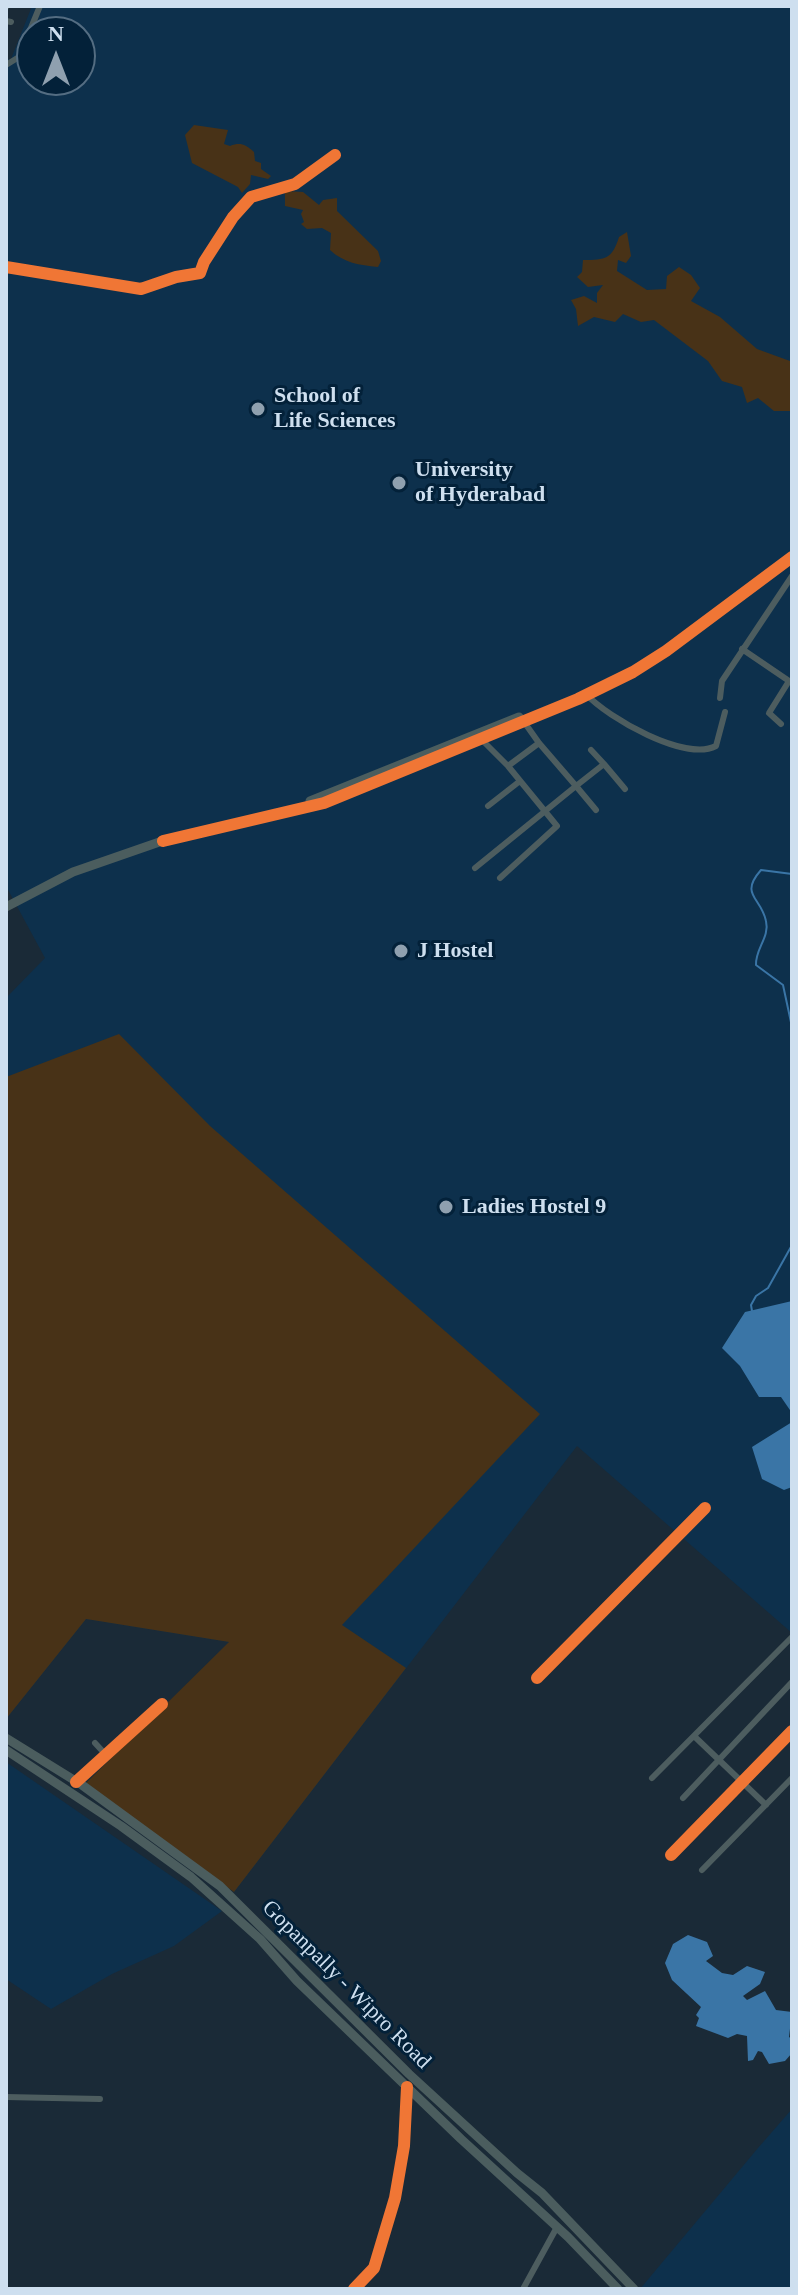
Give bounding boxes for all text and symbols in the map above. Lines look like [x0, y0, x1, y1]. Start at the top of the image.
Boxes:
north arrow [16, 16, 96, 96]
text: N [48, 21, 64, 46]
place label: School of Life Sciences [274, 383, 396, 434]
marker: School of Life Sciences [249, 400, 267, 418]
place label: University of Hyderabad [415, 457, 545, 508]
marker: University of Hyderabad [390, 474, 408, 492]
place label: J Hostel [417, 938, 493, 964]
marker: J Hostel [392, 942, 410, 960]
place label: Ladies Hostel 9 [462, 1194, 606, 1220]
marker: Ladies Hostel 9 [437, 1198, 455, 1216]
street label: Gopanpally - Wipro Road [256, 1895, 436, 2075]

